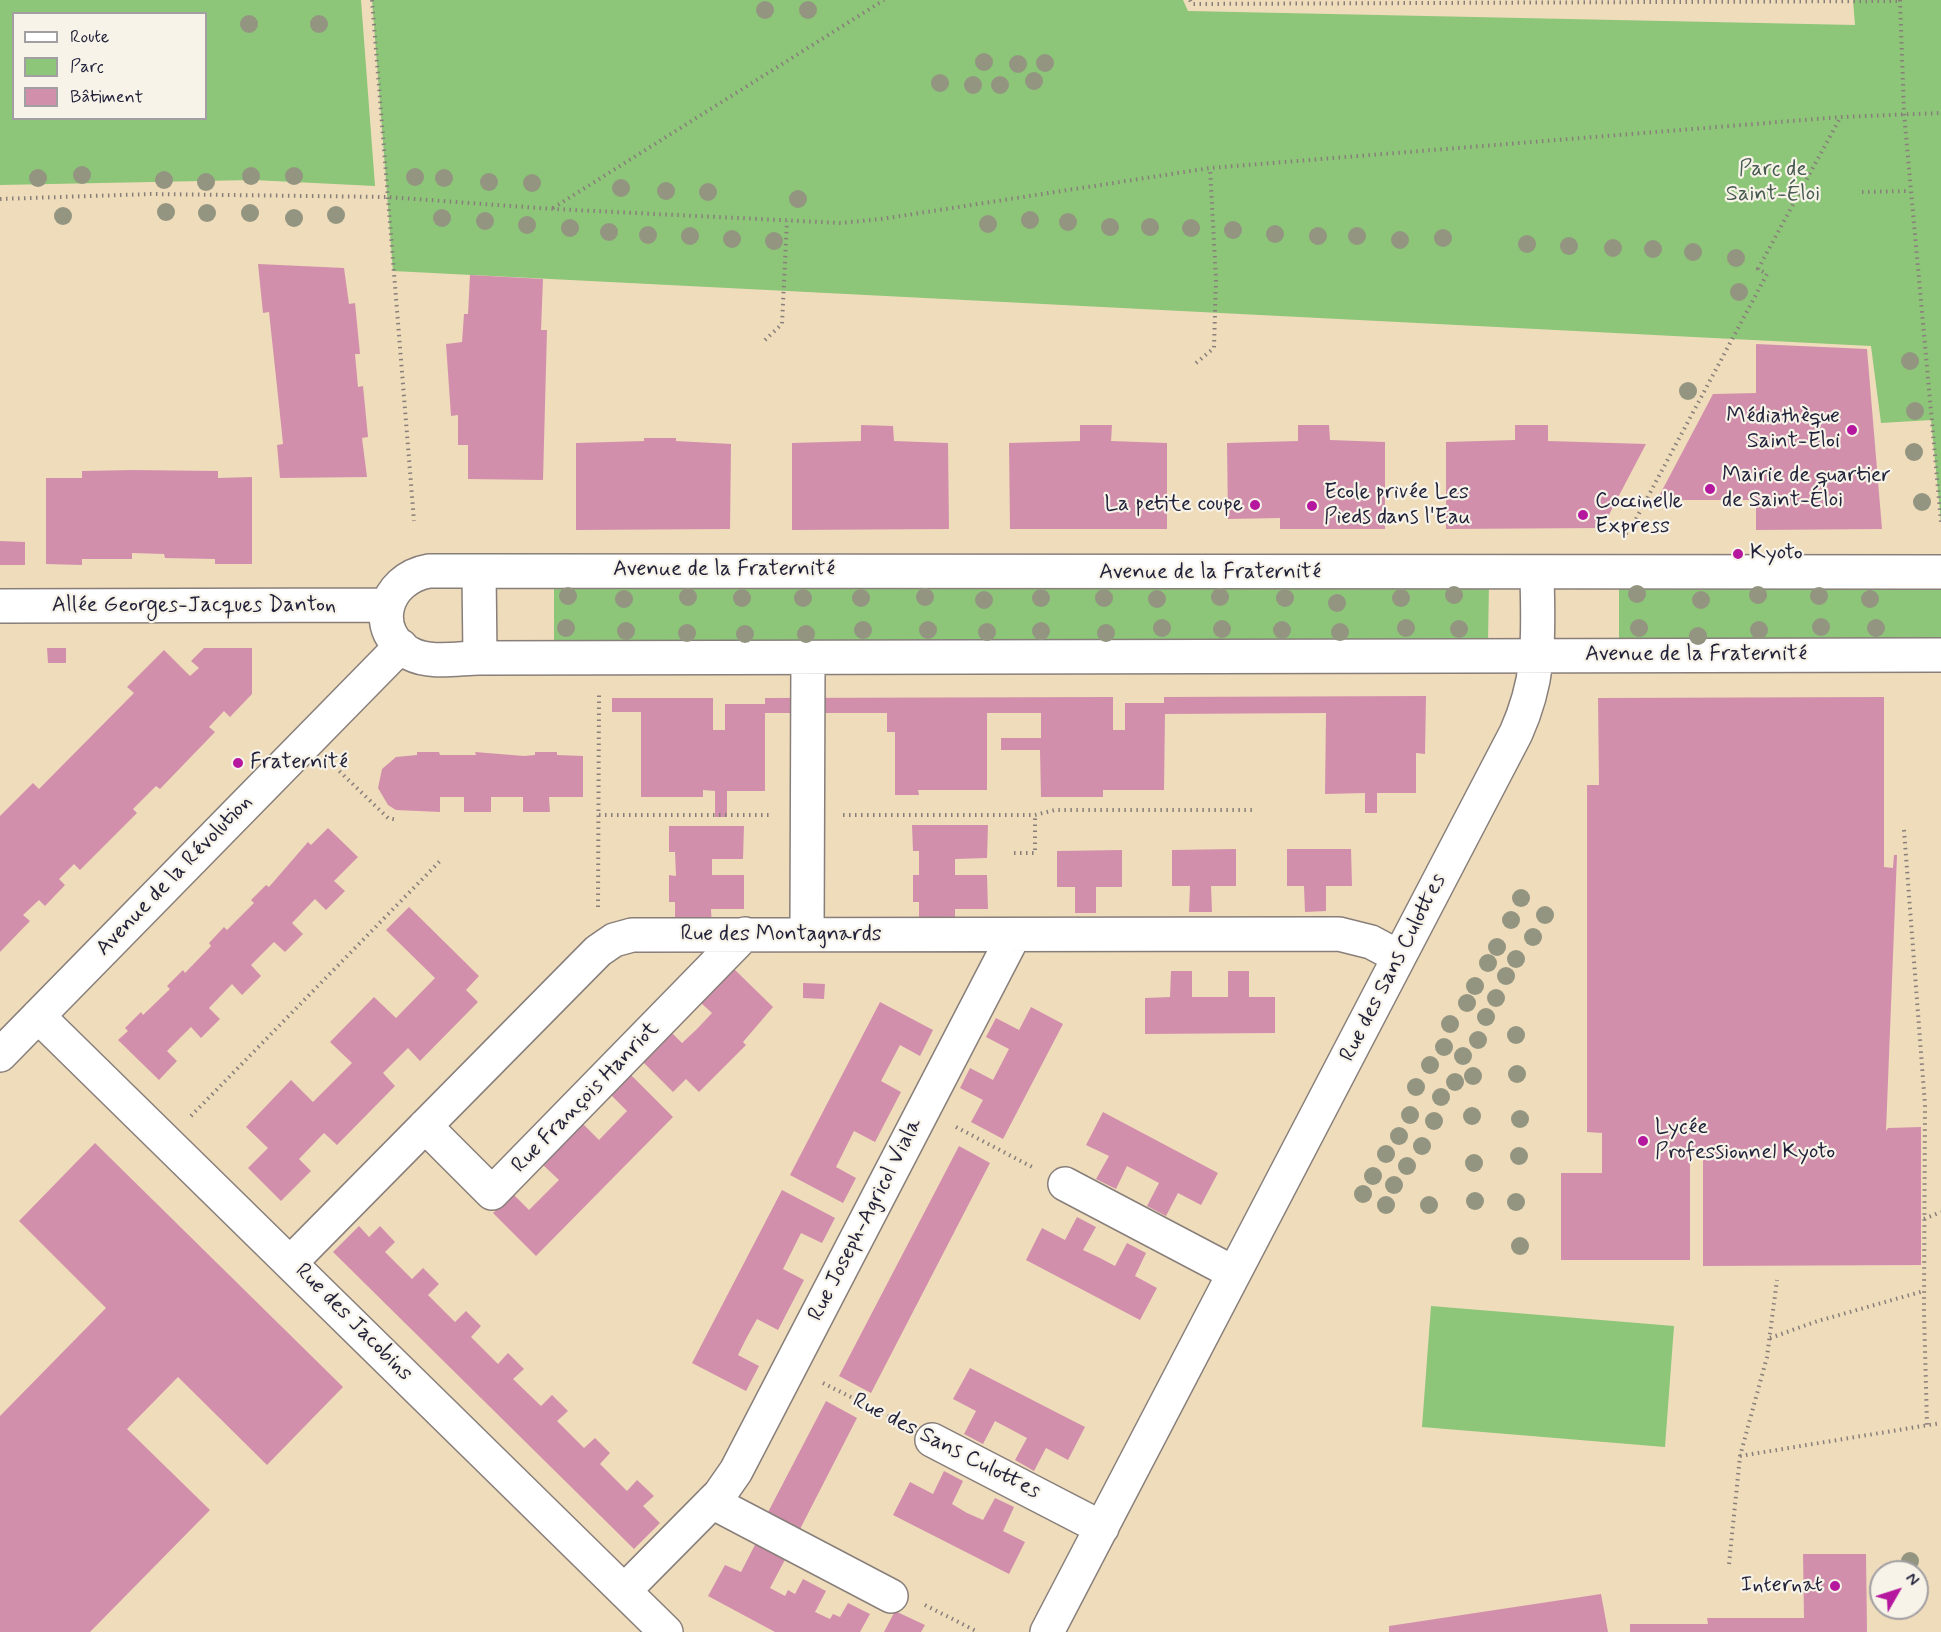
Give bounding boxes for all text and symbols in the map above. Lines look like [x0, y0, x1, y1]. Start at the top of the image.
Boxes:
legend [12, 12, 207, 120]
text: Route [70, 25, 109, 49]
text: Parc [70, 55, 104, 79]
text: Bâtiment [70, 85, 143, 109]
park label: Parc de Saint-Éloi [1726, 157, 1820, 208]
place label: Médiathèque Saint-Eloi [1726, 404, 1840, 456]
marker: Médiathèque Saint-Eloi [1845, 423, 1859, 437]
place label: Mairie de quartier de Saint-Éloi [1722, 463, 1891, 514]
place label: Ecole privée Les Pieds dans l'Eau [1324, 480, 1471, 532]
marker: Mairie de quartier de Saint-Éloi [1703, 482, 1717, 496]
place label: Coccinelle Express [1595, 489, 1683, 540]
place label: La petite coupe [1104, 492, 1243, 518]
marker: La petite coupe [1248, 498, 1262, 512]
marker: Ecole privée Les Pieds dans l'Eau [1305, 499, 1319, 513]
marker: Coccinelle Express [1576, 508, 1590, 522]
place label: Kyoto [1750, 541, 1803, 567]
marker: Kyoto [1731, 547, 1745, 561]
street label: Avenue de la Fraternité [613, 557, 835, 583]
street label: Avenue de la Fraternité [1099, 560, 1321, 586]
street label: Allée Georges-Jacques Danton [52, 593, 336, 619]
street label: Avenue de la Fraternité [1585, 642, 1807, 668]
place label: Fraternité [250, 750, 348, 776]
marker: Fraternité [231, 756, 245, 770]
street label: Avenue de la Révolution [91, 790, 259, 962]
street label: Rue des Sans Culottes [1335, 870, 1453, 1066]
street label: Rue des Montagnards [680, 922, 882, 948]
street label: Rue François Hanriot [507, 1017, 665, 1179]
street label: Rue Joseph-Agricol Viala [803, 1114, 929, 1326]
place label: Lycée Professionnel Kyoto [1655, 1115, 1835, 1166]
marker: Lycée Professionnel Kyoto [1636, 1134, 1650, 1148]
street label: Rue des Jacobins [289, 1259, 417, 1387]
street label: Rue des Sans Culottes [848, 1388, 1044, 1506]
north arrow [1869, 1560, 1929, 1620]
text: N [1900, 1569, 1923, 1590]
place label: Internat [1741, 1573, 1823, 1599]
marker: Internat [1828, 1579, 1842, 1593]

